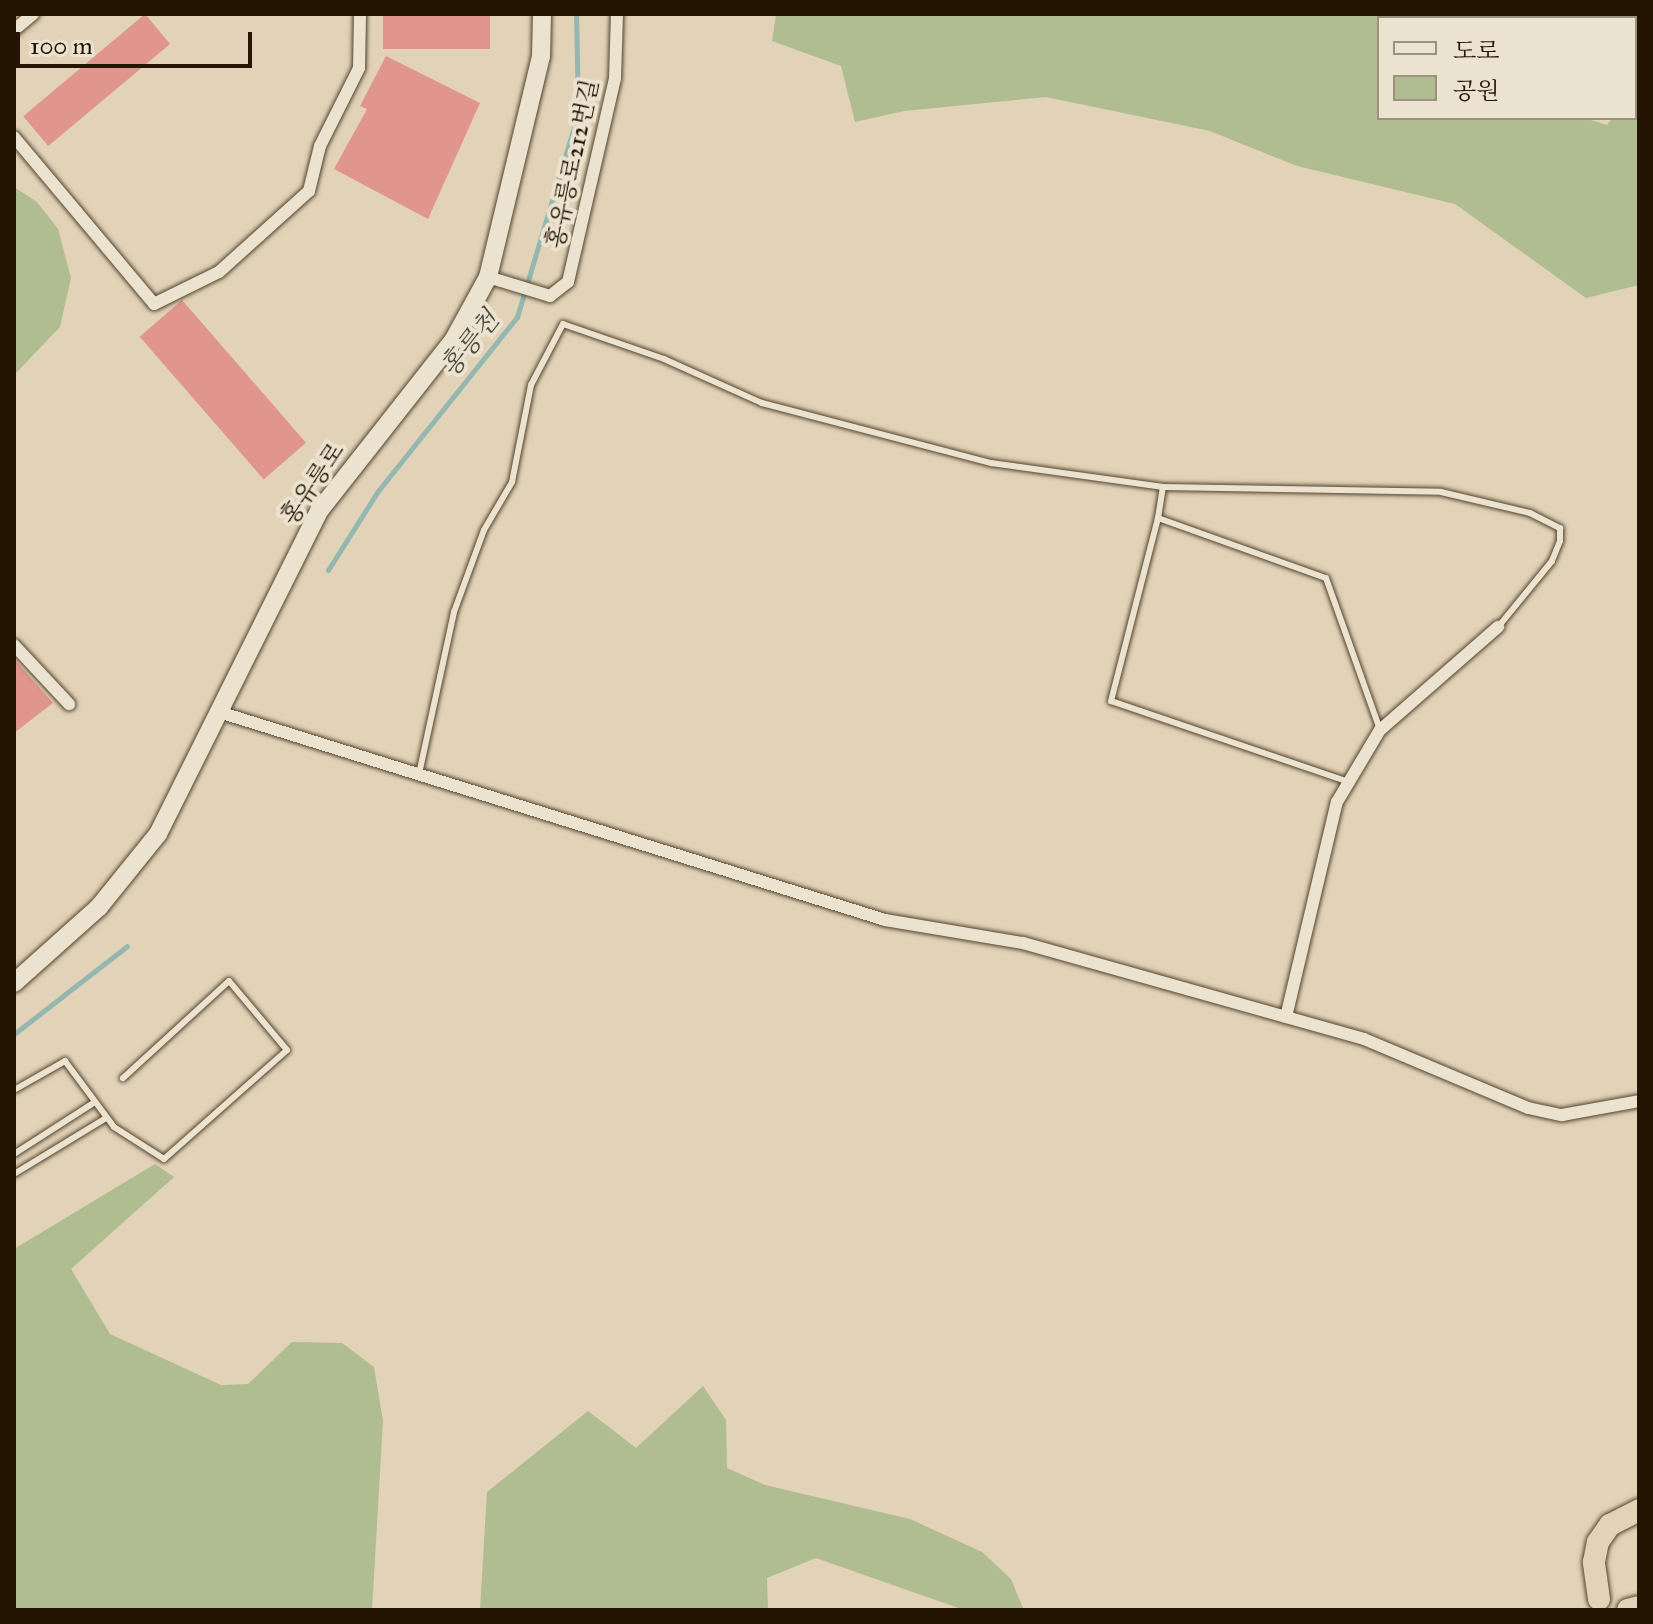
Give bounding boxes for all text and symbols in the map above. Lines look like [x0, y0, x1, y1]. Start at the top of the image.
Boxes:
scale bar [20, 16, 256, 66]
legend [1377, 16, 1637, 120]
text: 100 m [30, 31, 93, 61]
text: 도로 [1453, 36, 1499, 66]
text: 공원 [1453, 76, 1499, 106]
street label: 홍유릉로212번길 [541, 77, 605, 251]
water label: 홍릉천 [434, 305, 506, 383]
street label: 홍유릉로 [275, 438, 351, 530]

